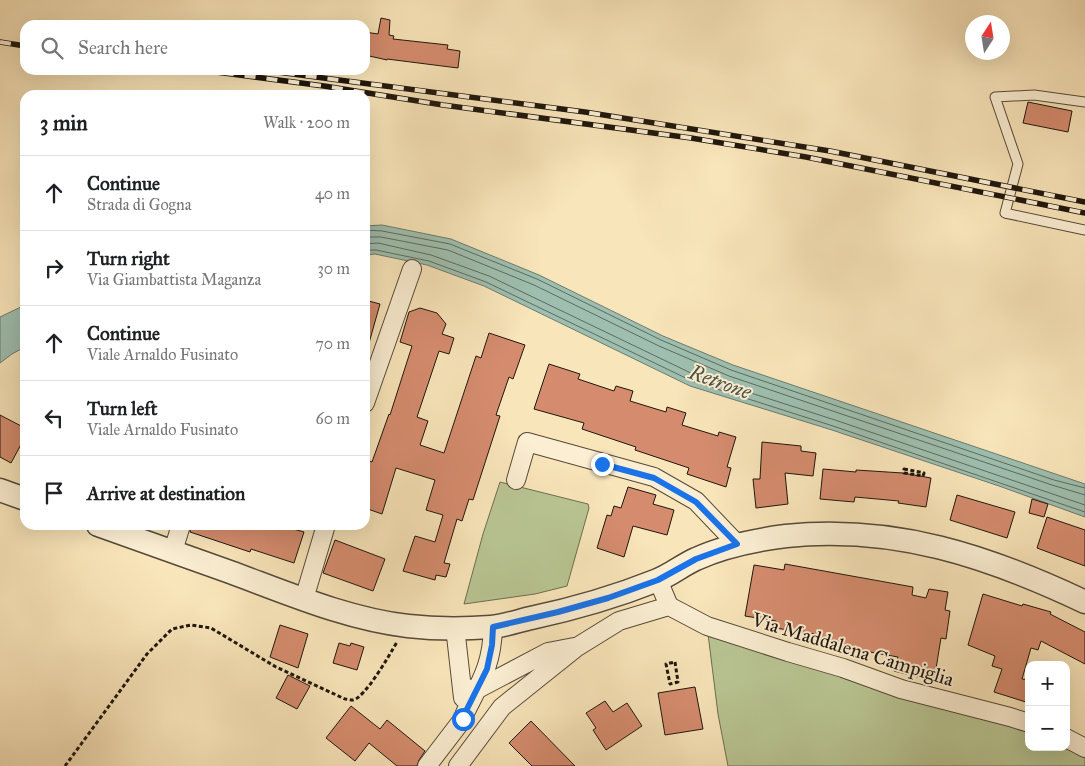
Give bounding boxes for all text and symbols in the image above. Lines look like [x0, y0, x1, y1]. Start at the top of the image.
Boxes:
north arrow [965, 15, 1010, 60]
search box [20, 20, 370, 75]
icon: search [38, 34, 66, 62]
text: Search here [78, 36, 168, 59]
text: 3 min [40, 110, 88, 136]
text: Walk · 200 m [263, 113, 350, 132]
text: Continue [87, 172, 160, 195]
icon: ahead [40, 179, 68, 207]
text: 40 m [315, 184, 350, 203]
text: Strada di Gogna [87, 195, 192, 214]
text: Turn right [87, 247, 170, 270]
icon: right [40, 254, 68, 282]
text: 30 m [317, 259, 350, 278]
text: Via Giambattista Maganza [87, 270, 261, 289]
text: Continue [87, 322, 160, 345]
icon: ahead [40, 329, 68, 357]
text: 70 m [315, 334, 350, 353]
text: Viale Arnaldo Fusinato [87, 345, 238, 364]
water label: Retrone [685, 358, 756, 406]
text: Turn left [87, 397, 157, 420]
icon: left [40, 404, 68, 432]
text: 60 m [316, 409, 350, 428]
text: Viale Arnaldo Fusinato [87, 420, 238, 439]
route end [591, 453, 614, 476]
icon: arrive [40, 479, 68, 507]
text: Arrive at destination [87, 482, 245, 505]
street label: Via Maddalena Campiglia [748, 607, 957, 692]
map controls [1025, 661, 1070, 751]
button: + [1025, 661, 1070, 706]
button: − [1025, 706, 1070, 751]
route start [452, 708, 475, 731]

